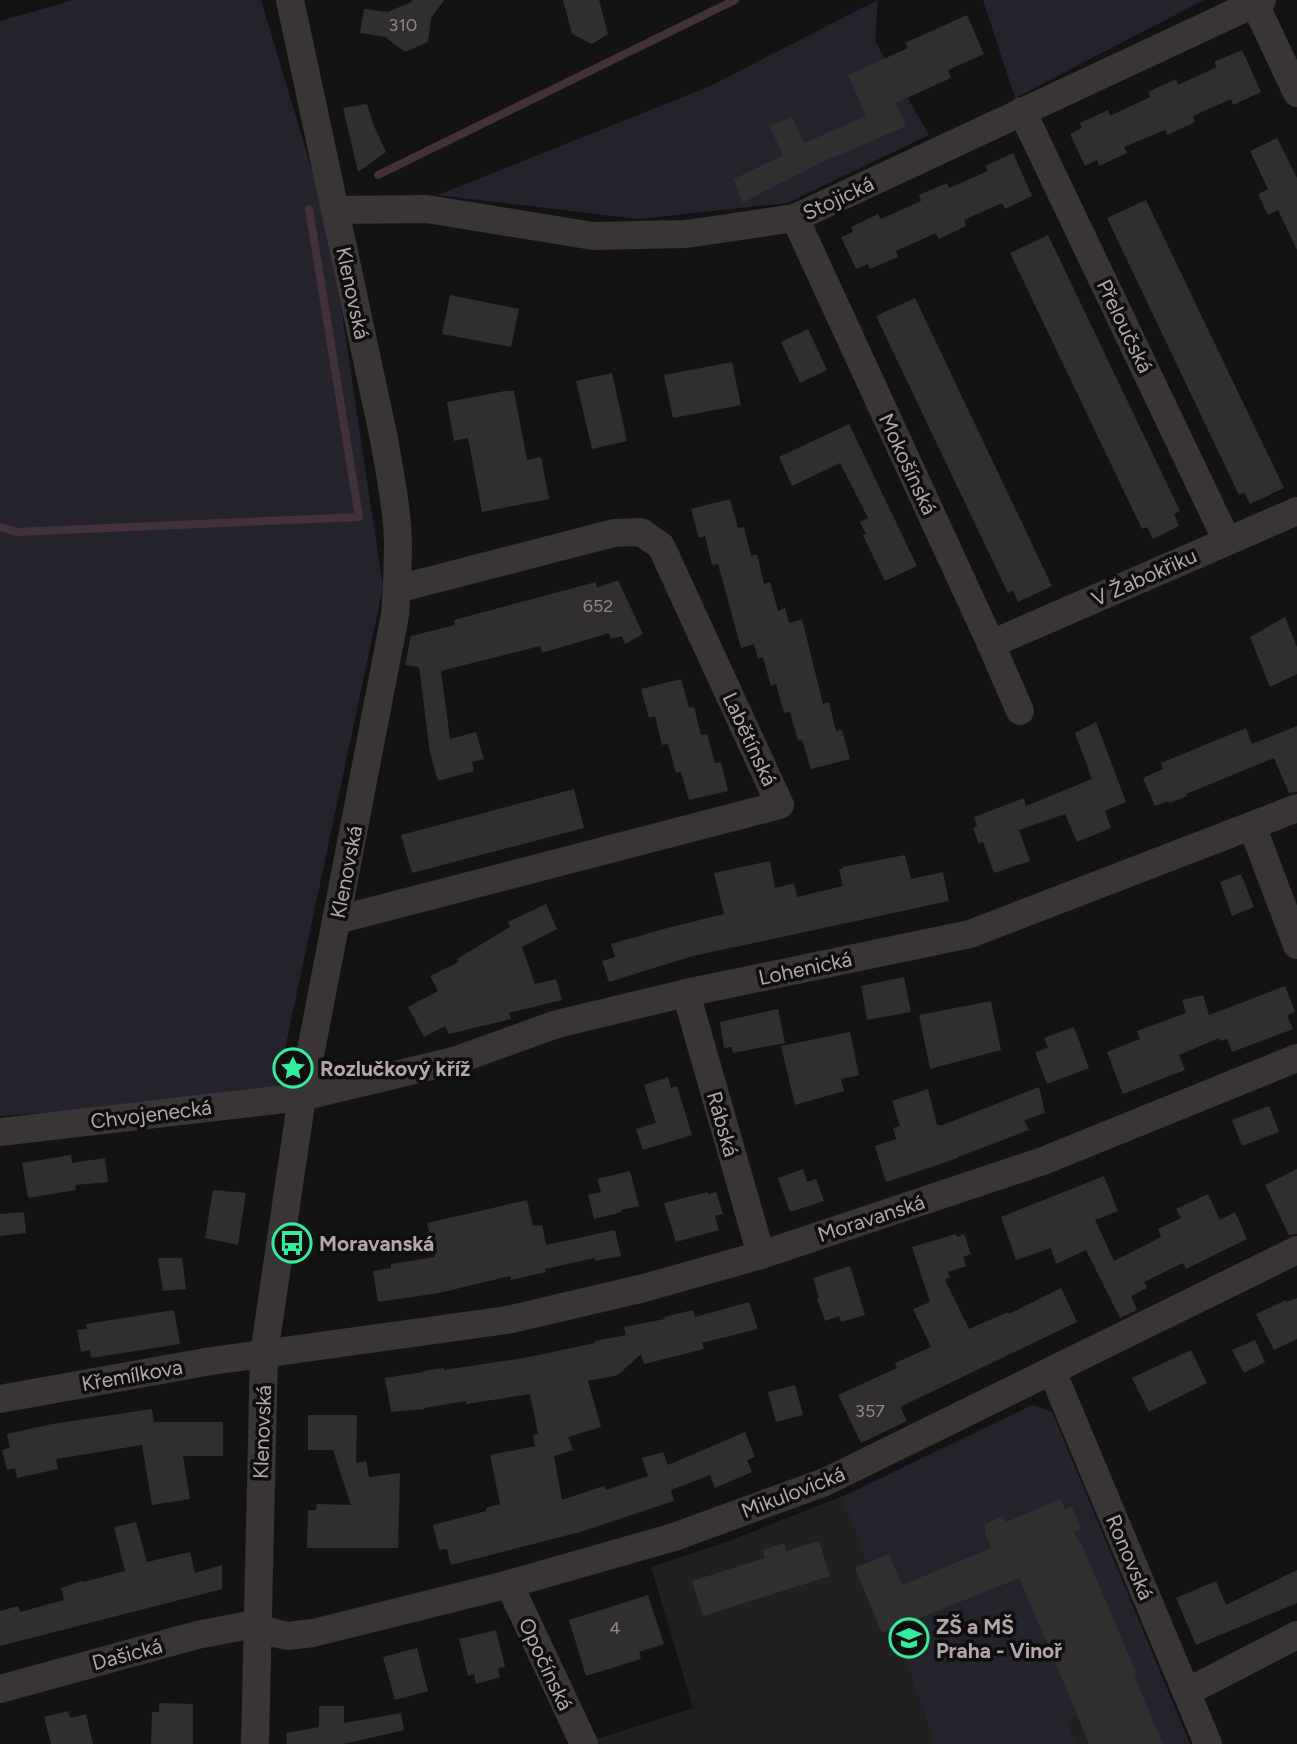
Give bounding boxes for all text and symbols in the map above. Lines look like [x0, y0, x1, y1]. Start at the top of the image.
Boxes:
house number: 310 [389, 14, 417, 36]
street label: Stojická [799, 171, 877, 225]
street label: Klenovská [331, 244, 375, 342]
street label: Přeloučská [1092, 275, 1158, 377]
street label: Mokošínská [874, 409, 942, 519]
street label: V Žabokřiku [1088, 543, 1200, 611]
house number: 652 [583, 595, 613, 617]
street label: Labětínská [717, 688, 783, 790]
street label: Klenovská [325, 824, 367, 920]
street label: Lohenická [756, 946, 854, 990]
place icon: Rozlučkový kříž [272, 1047, 314, 1089]
place label: Rozlučkový kříž [320, 1056, 470, 1081]
street label: Rábská [702, 1089, 744, 1159]
street label: Chvojenecká [89, 1094, 213, 1134]
street label: Moravanská [814, 1189, 928, 1247]
bus stop icon: Moravanská [271, 1222, 313, 1264]
place label: Moravanská [319, 1231, 434, 1256]
street label: Křemílkova [80, 1354, 184, 1396]
street label: Klenovská [248, 1385, 276, 1479]
house number: 357 [855, 1400, 885, 1422]
street label: Mikulovická [738, 1461, 848, 1523]
street label: Ronovská [1101, 1511, 1159, 1603]
street label: Opočínská [514, 1614, 578, 1714]
place label: ZŠ a MŠ Praha - Vinoř [936, 1614, 1062, 1663]
house number: 4 [609, 1617, 621, 1639]
school or university icon: ZŠ a MŠ Praha - Vinoř [888, 1617, 930, 1659]
street label: Dašická [89, 1633, 165, 1675]

